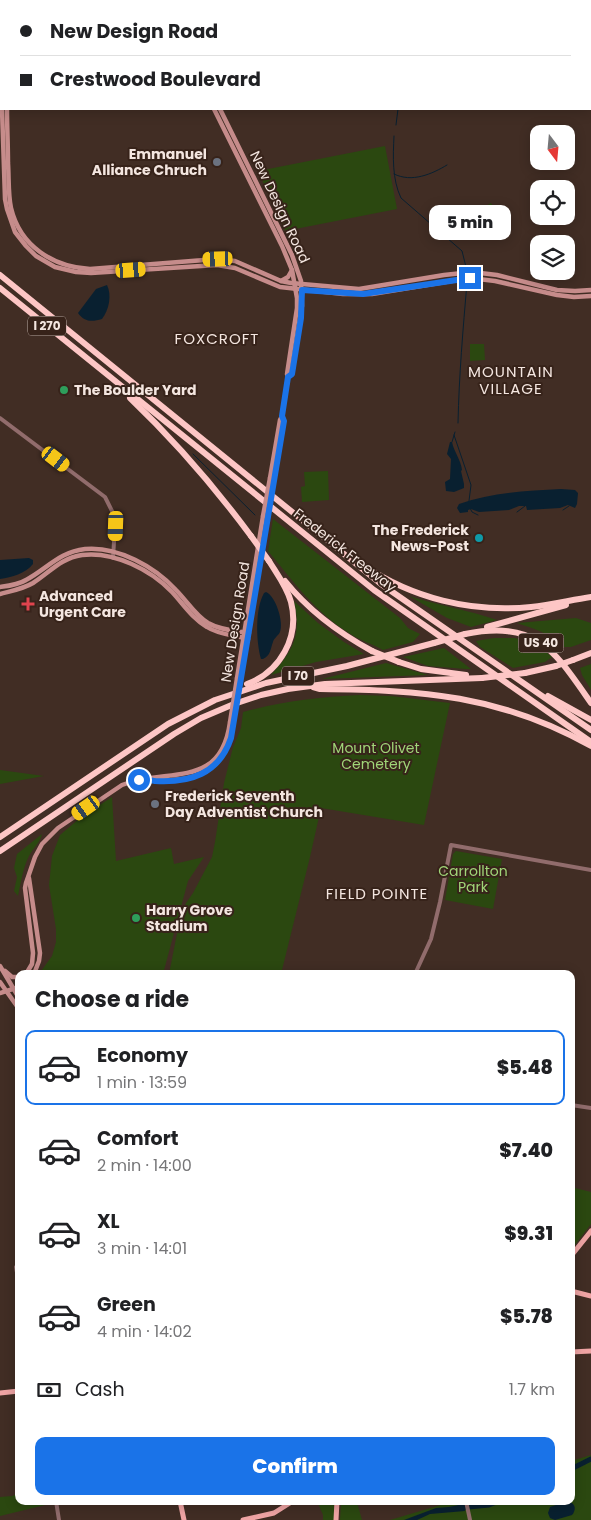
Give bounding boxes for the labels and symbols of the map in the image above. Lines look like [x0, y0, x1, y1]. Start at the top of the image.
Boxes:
north arrow [530, 125, 575, 170]
place label: Emmanuel Alliance Chruch [92, 144, 207, 180]
street label: New Design Road [245, 148, 315, 266]
marker: Emmanuel Alliance Chruch [211, 156, 223, 168]
callout: 5 min [429, 206, 511, 240]
car [202, 251, 233, 267]
car [115, 261, 146, 279]
route end [459, 267, 481, 289]
road number: I 270 [28, 316, 66, 336]
district label: FOXCROFT [175, 328, 259, 349]
district label: MOUNTAIN VILLAGE [468, 361, 554, 399]
place label: The Boulder Yard [74, 380, 197, 400]
marker: The Boulder Yard [58, 384, 70, 396]
car [39, 444, 72, 474]
street label: Frederick Freeway [289, 503, 401, 597]
car [107, 511, 124, 541]
place label: The Frederick News-Post [372, 520, 469, 556]
marker: The Frederick News-Post [473, 532, 485, 544]
street label: New Design Road [216, 560, 254, 684]
place label: Advanced Urgent Care [39, 586, 126, 622]
marker: Advanced Urgent Care [21, 597, 35, 611]
road number: US 40 [518, 634, 564, 652]
road number: I 70 [282, 666, 314, 686]
park label: Mount Olivet Cemetery [332, 738, 420, 774]
route start [128, 769, 150, 791]
place label: Frederick Seventh Day Adventist Church [165, 786, 323, 822]
car [69, 793, 102, 823]
marker: Frederick Seventh Day Adventist Church [149, 798, 161, 810]
park label: Carrollton Park [438, 861, 508, 897]
district label: FIELD POINTE [326, 883, 428, 904]
place label: Harry Grove Stadium [146, 900, 233, 936]
marker: Harry Grove Stadium [130, 912, 142, 924]

